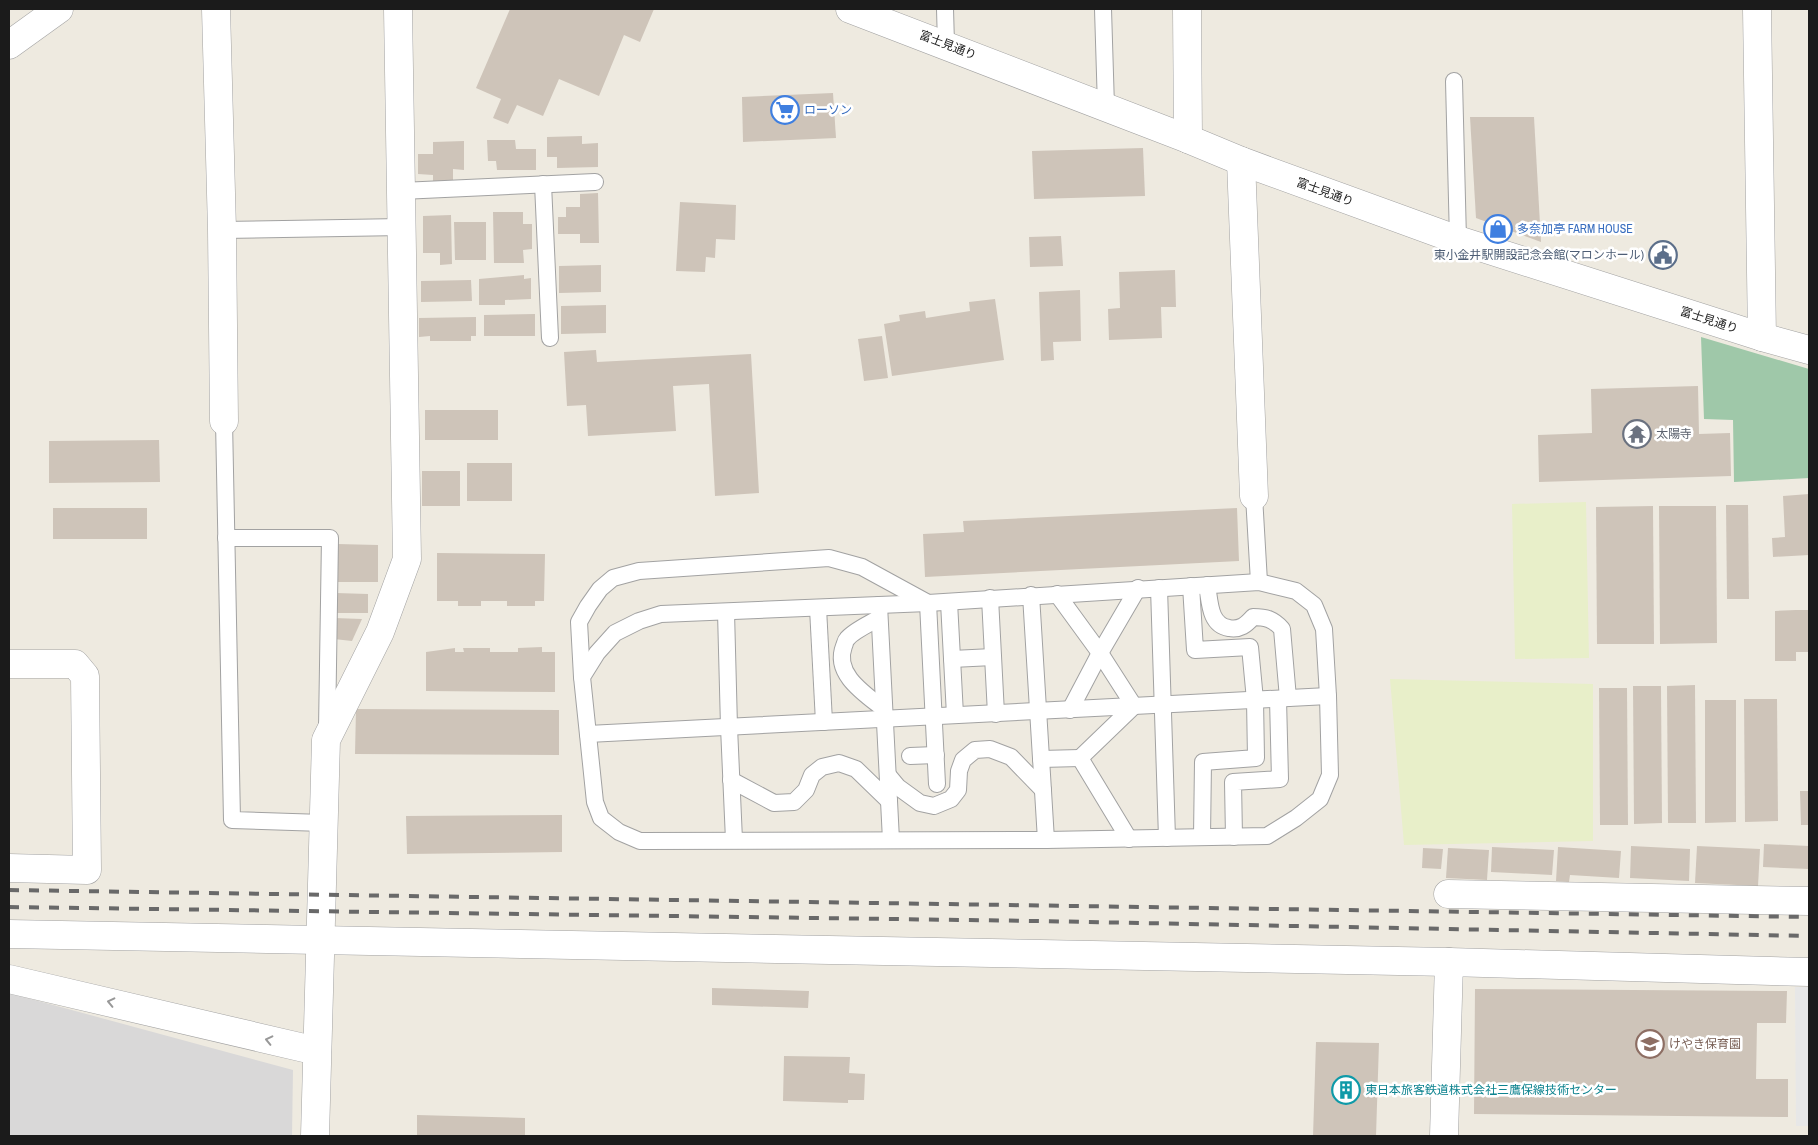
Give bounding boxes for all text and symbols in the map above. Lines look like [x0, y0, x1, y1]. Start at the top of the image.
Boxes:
street label: 富士見通り [917, 27, 979, 63]
supermarket icon: ローソン [770, 95, 800, 125]
place label: ローソン [804, 102, 852, 118]
street label: 富士見通り [1294, 174, 1356, 210]
shop icon: 多奈加亭 FARM HOUSE [1483, 214, 1513, 244]
place label: 多奈加亭 FARM HOUSE [1517, 221, 1633, 237]
public building icon: 東小金井駅開設記念会館(マロンホール) [1648, 240, 1678, 270]
place label: 東小金井駅開設記念会館(マロンホール) [1433, 247, 1644, 263]
street label: 富士見通り [1678, 303, 1740, 337]
temple icon: 太陽寺 [1622, 419, 1652, 449]
place label: 太陽寺 [1656, 426, 1692, 442]
one-way arrow [107, 997, 116, 1008]
school or university icon: けやき保育園 [1635, 1029, 1665, 1059]
one-way arrow [265, 1035, 274, 1046]
place label: けやき保育園 [1669, 1036, 1741, 1052]
building icon: 東日本旅客鉄道株式会社三鷹保線技術センター [1331, 1075, 1361, 1105]
place label: 東日本旅客鉄道株式会社三鷹保線技術センター [1365, 1082, 1617, 1098]

